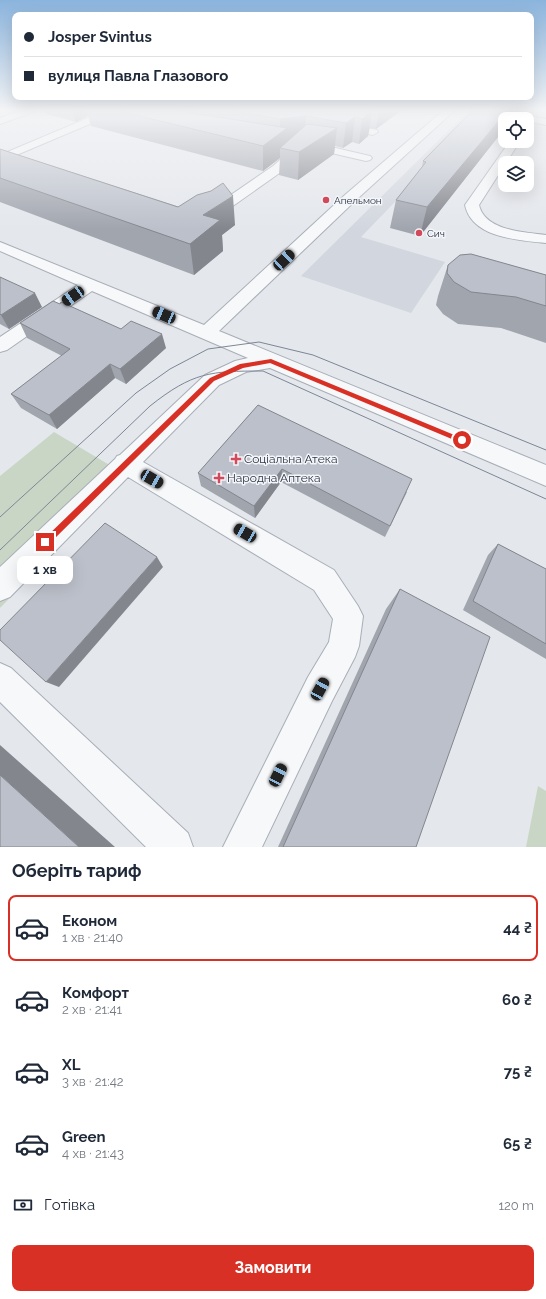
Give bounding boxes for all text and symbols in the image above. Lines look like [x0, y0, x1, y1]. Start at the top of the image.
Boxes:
text: Josper Svintus [48, 28, 152, 46]
text: вулиця Павла Глазового [48, 67, 228, 85]
map controls [498, 112, 534, 192]
button: locate [498, 112, 534, 148]
button: layers [498, 156, 534, 192]
marker: Апельмон [321, 195, 331, 205]
place label: Апельмон [334, 195, 382, 206]
marker: Сич [414, 228, 424, 238]
place label: Сич [427, 228, 445, 239]
car [271, 247, 297, 273]
car [60, 284, 86, 308]
car [151, 305, 177, 325]
route start [453, 431, 471, 449]
place label: Соціальна Атека [244, 452, 338, 466]
marker: Соціальна Атека [231, 454, 241, 464]
car [139, 468, 165, 490]
place label: Народна Аптека [227, 471, 321, 485]
marker: Народна Аптека [214, 473, 224, 483]
car [232, 522, 258, 544]
route end [36, 533, 54, 551]
callout: 1 хв [17, 556, 73, 584]
text: 1 хв [33, 562, 57, 577]
car [309, 676, 331, 702]
car [267, 762, 289, 788]
text: Оберіть тариф [12, 860, 142, 881]
icon: car [14, 910, 50, 946]
text: Економ [62, 912, 117, 930]
text: 44 ₴ [503, 919, 532, 937]
text: 1 хв · 21:40 [62, 930, 123, 945]
icon: car [14, 982, 50, 1018]
text: Комфорт [62, 984, 129, 1002]
text: 60 ₴ [502, 991, 532, 1009]
text: 2 хв · 21:41 [62, 1002, 122, 1017]
icon: car [14, 1054, 50, 1090]
text: XL [62, 1056, 80, 1074]
text: 75 ₴ [504, 1063, 532, 1081]
text: 3 хв · 21:42 [62, 1074, 124, 1089]
icon: car [14, 1126, 50, 1162]
text: Green [62, 1128, 106, 1146]
text: 65 ₴ [503, 1135, 532, 1153]
text: 4 хв · 21:43 [62, 1146, 124, 1161]
icon: cash [12, 1194, 34, 1216]
text: Готівка [44, 1196, 95, 1214]
text: 120 m [498, 1198, 534, 1213]
button: Замовити [12, 1245, 534, 1291]

